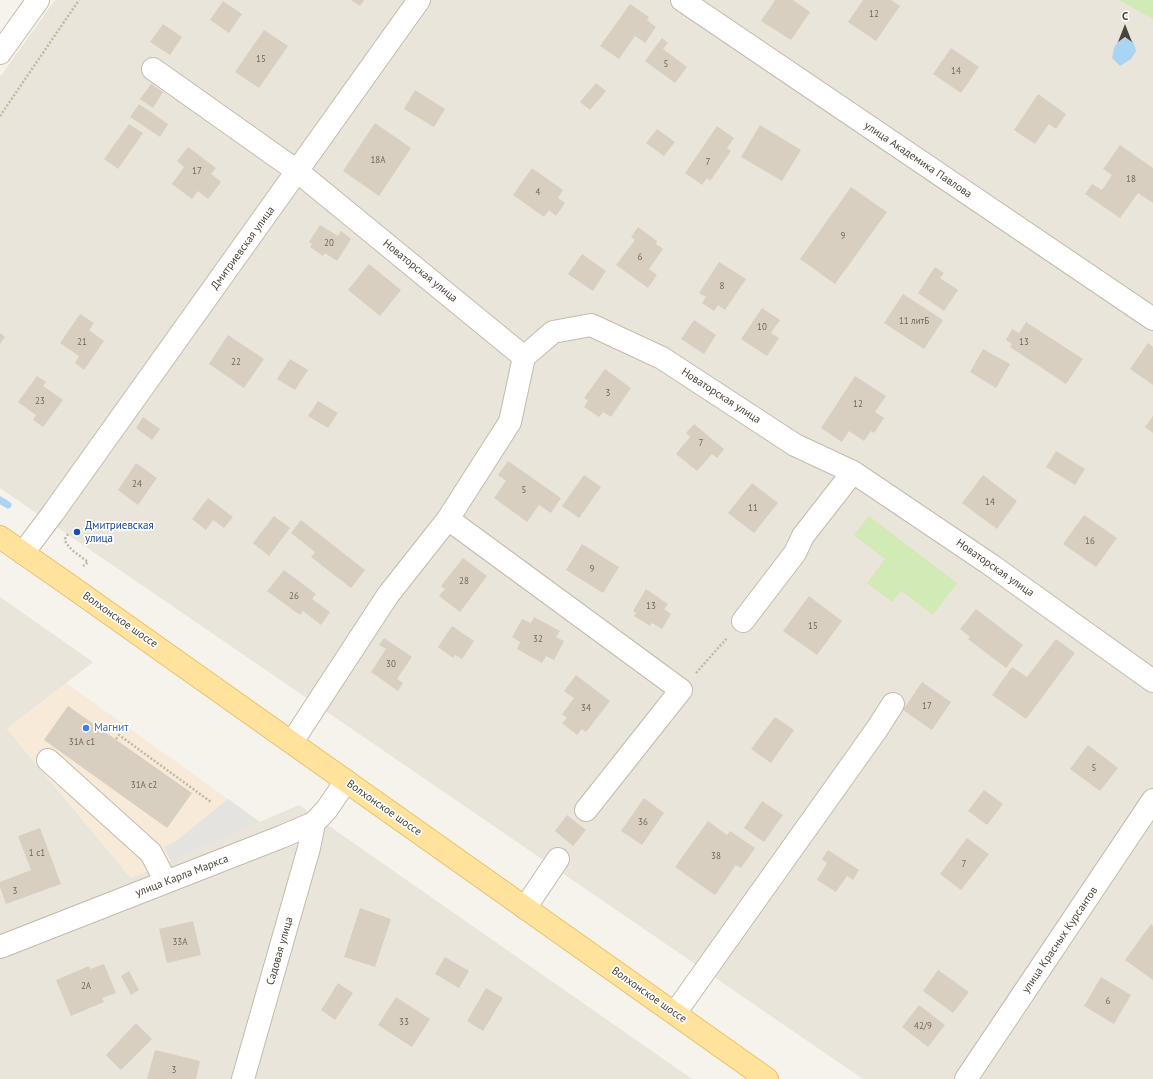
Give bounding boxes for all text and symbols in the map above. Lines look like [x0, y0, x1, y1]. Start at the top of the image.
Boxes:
north arrow [1105, 8, 1145, 48]
house number: 12 [869, 9, 879, 19]
text: С [1122, 9, 1128, 23]
house number: 15 [256, 54, 266, 64]
house number: 5 [664, 59, 668, 69]
house number: 14 [951, 66, 961, 76]
street label: улица Академика Павлова [862, 119, 974, 201]
house number: 18А [370, 155, 386, 165]
house number: 7 [706, 157, 710, 167]
house number: 17 [192, 166, 202, 176]
house number: 18 [1126, 174, 1136, 184]
house number: 4 [536, 187, 540, 197]
street label: Дмитриевская улица [208, 204, 278, 292]
house number: 9 [841, 231, 845, 241]
street label: Новаторская улица [380, 237, 460, 305]
house number: 20 [324, 238, 334, 248]
house number: 6 [638, 252, 642, 262]
house number: 8 [720, 281, 724, 291]
house number: 11 литБ [899, 316, 929, 326]
house number: 10 [757, 322, 767, 332]
house number: 21 [77, 337, 87, 347]
house number: 13 [1019, 337, 1029, 347]
house number: 22 [231, 357, 241, 367]
street label: Новаторская улица [679, 365, 763, 427]
house number: 3 [606, 388, 610, 398]
house number: 23 [35, 396, 45, 406]
house number: 12 [853, 399, 863, 409]
house number: 7 [699, 438, 703, 448]
house number: 24 [132, 479, 142, 489]
house number: 5 [522, 485, 526, 495]
house number: 14 [985, 497, 995, 507]
house number: 11 [748, 503, 758, 513]
place label: Дмитриевская улица [85, 519, 154, 545]
marker: Дмитриевская улица [72, 527, 82, 537]
street label: Новаторская улица [953, 536, 1037, 600]
house number: 16 [1085, 536, 1095, 546]
house number: 9 [590, 564, 594, 574]
house number: 28 [459, 576, 469, 586]
street label: Волхонское шоссе [80, 589, 160, 651]
house number: 26 [289, 591, 299, 601]
house number: 13 [646, 601, 656, 611]
house number: 15 [808, 621, 818, 631]
house number: 32 [533, 634, 543, 644]
house number: 30 [386, 659, 396, 669]
house number: 17 [922, 701, 932, 711]
house number: 34 [581, 703, 591, 713]
place label: Магнит [94, 721, 129, 735]
marker: Магнит [81, 723, 91, 733]
house number: 31А с1 [69, 737, 95, 747]
house number: 5 [1092, 763, 1096, 773]
street label: Волхонское шоссе [344, 777, 424, 839]
house number: 31А с2 [131, 780, 157, 790]
house number: 36 [638, 817, 648, 827]
house number: 1 с1 [29, 848, 45, 858]
house number: 38 [711, 851, 721, 861]
street label: улица Карла Маркса [134, 852, 230, 900]
house number: 7 [962, 859, 966, 869]
street label: улица Красных Курсантов [1019, 884, 1101, 996]
house number: 3 [13, 886, 17, 896]
street label: Садовая улица [264, 915, 296, 987]
house number: 33А [172, 937, 188, 947]
street label: Волхонское шоссе [609, 964, 689, 1026]
house number: 2А [81, 981, 91, 991]
house number: 6 [1106, 996, 1110, 1006]
house number: 33 [399, 1017, 409, 1027]
house number: 42/9 [914, 1021, 932, 1031]
house number: 3 [172, 1065, 176, 1075]

